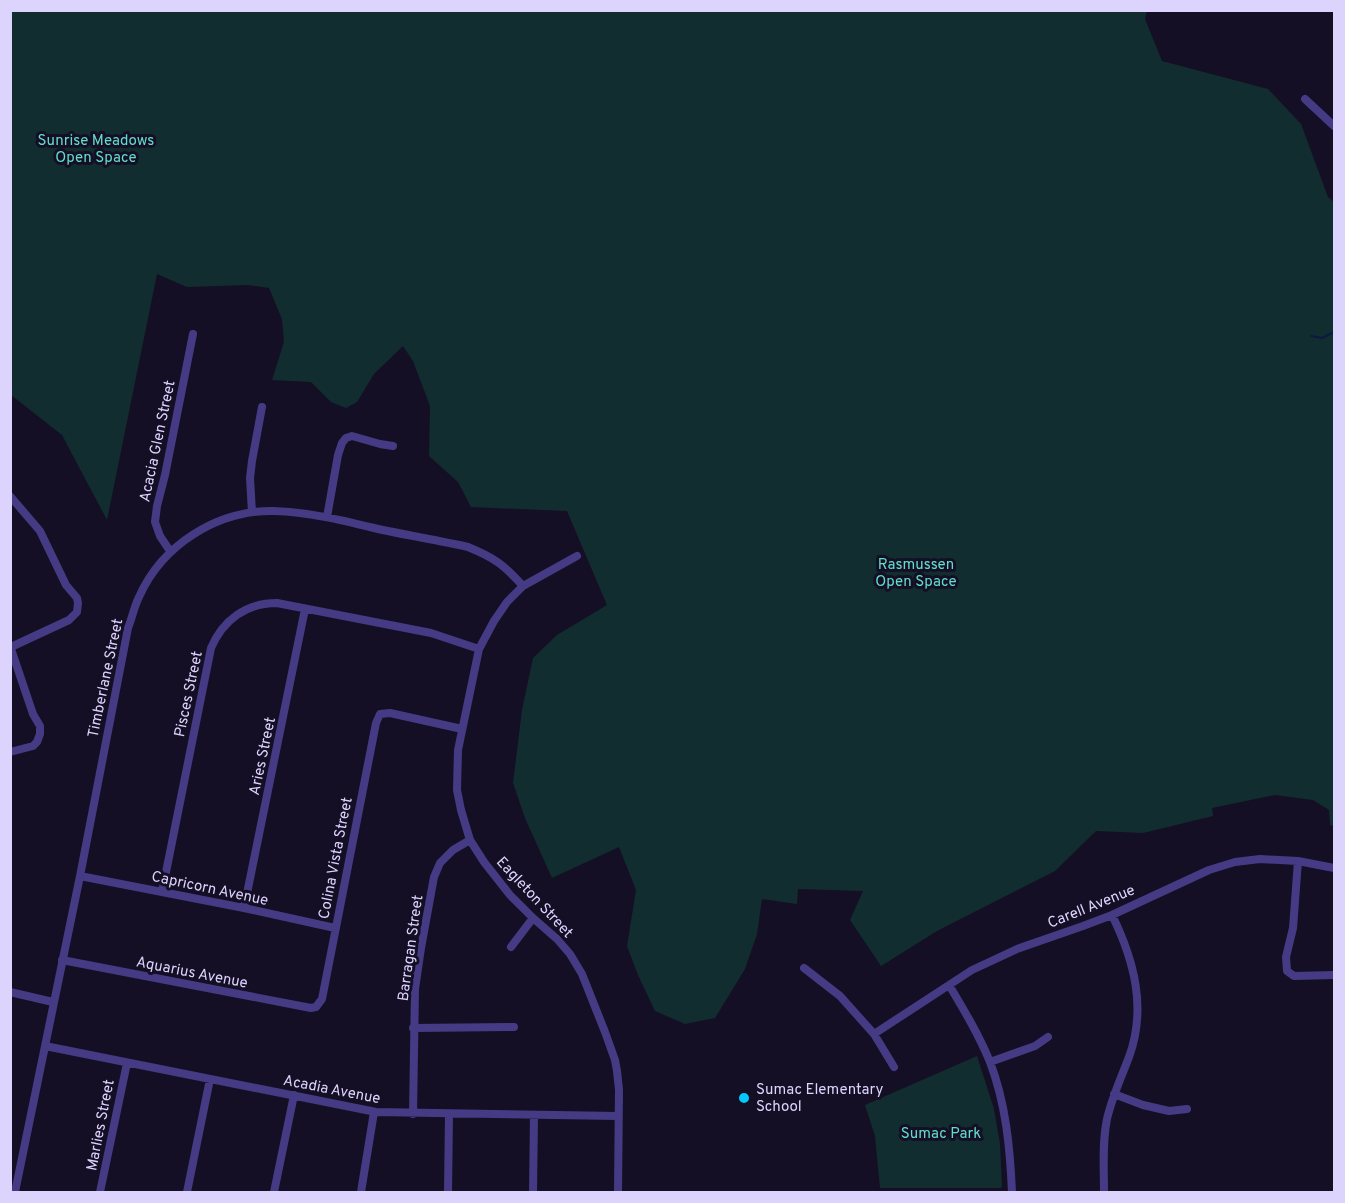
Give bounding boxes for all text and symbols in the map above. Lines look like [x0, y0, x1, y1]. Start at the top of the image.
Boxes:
park label: Sunrise Meadows Open Space [38, 132, 154, 168]
street label: Acacia Glen Street [136, 379, 181, 504]
park label: Rasmussen Open Space [875, 556, 957, 592]
street label: Timberlane Street [85, 617, 128, 740]
street label: Pisces Street [171, 650, 208, 739]
street label: Aries Street [246, 715, 281, 797]
street label: Colina Vista Street [315, 796, 358, 921]
street label: Eagleton Street [491, 853, 576, 943]
street label: Capricorn Avenue [150, 868, 270, 911]
street label: Carell Avenue [1045, 881, 1138, 933]
street label: Barragan Street [395, 894, 428, 1003]
street label: Aquarius Avenue [134, 953, 249, 994]
street label: Acadia Avenue [281, 1072, 382, 1109]
street label: Marlies Street [83, 1078, 120, 1173]
place label: Sumac Elementary School [756, 1081, 884, 1117]
marker: Sumac Elementary School [737, 1091, 751, 1105]
park label: Sumac Park [901, 1125, 981, 1144]

